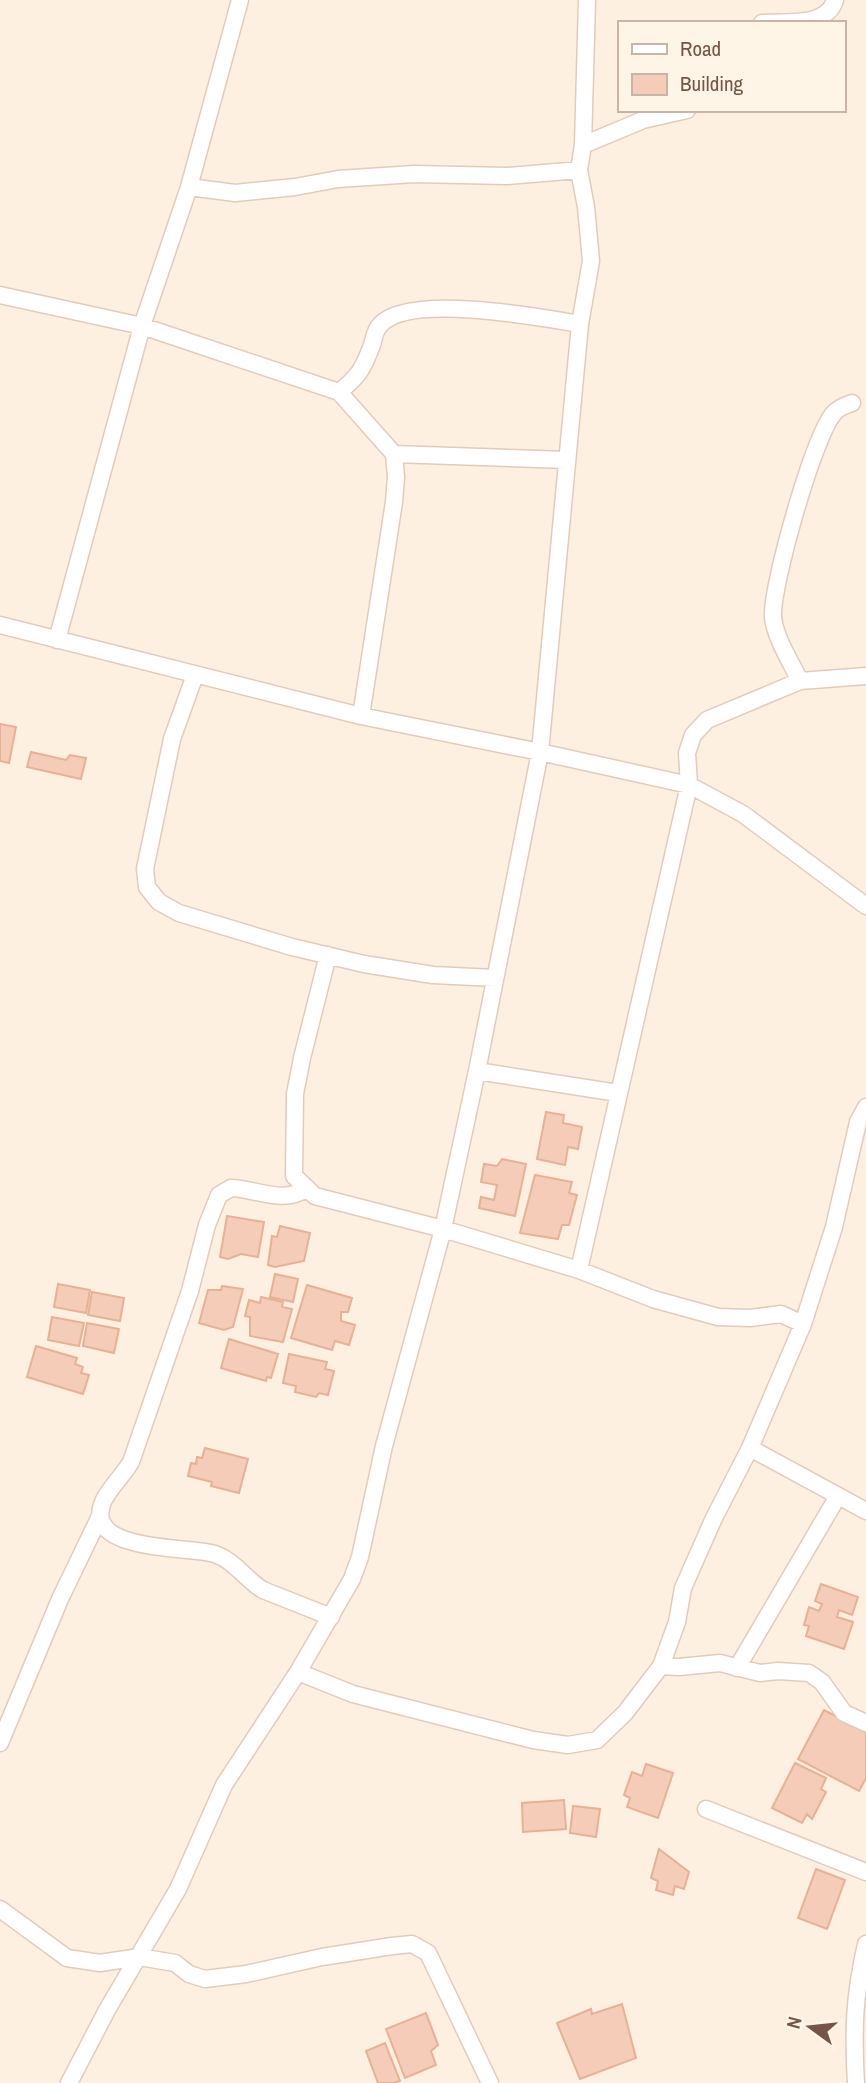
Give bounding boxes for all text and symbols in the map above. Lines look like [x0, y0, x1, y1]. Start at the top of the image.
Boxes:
legend [618, 21, 845, 112]
text: Road [680, 34, 721, 63]
text: Building [680, 69, 744, 98]
north arrow [775, 1992, 845, 2062]
text: N [780, 2014, 808, 2031]

